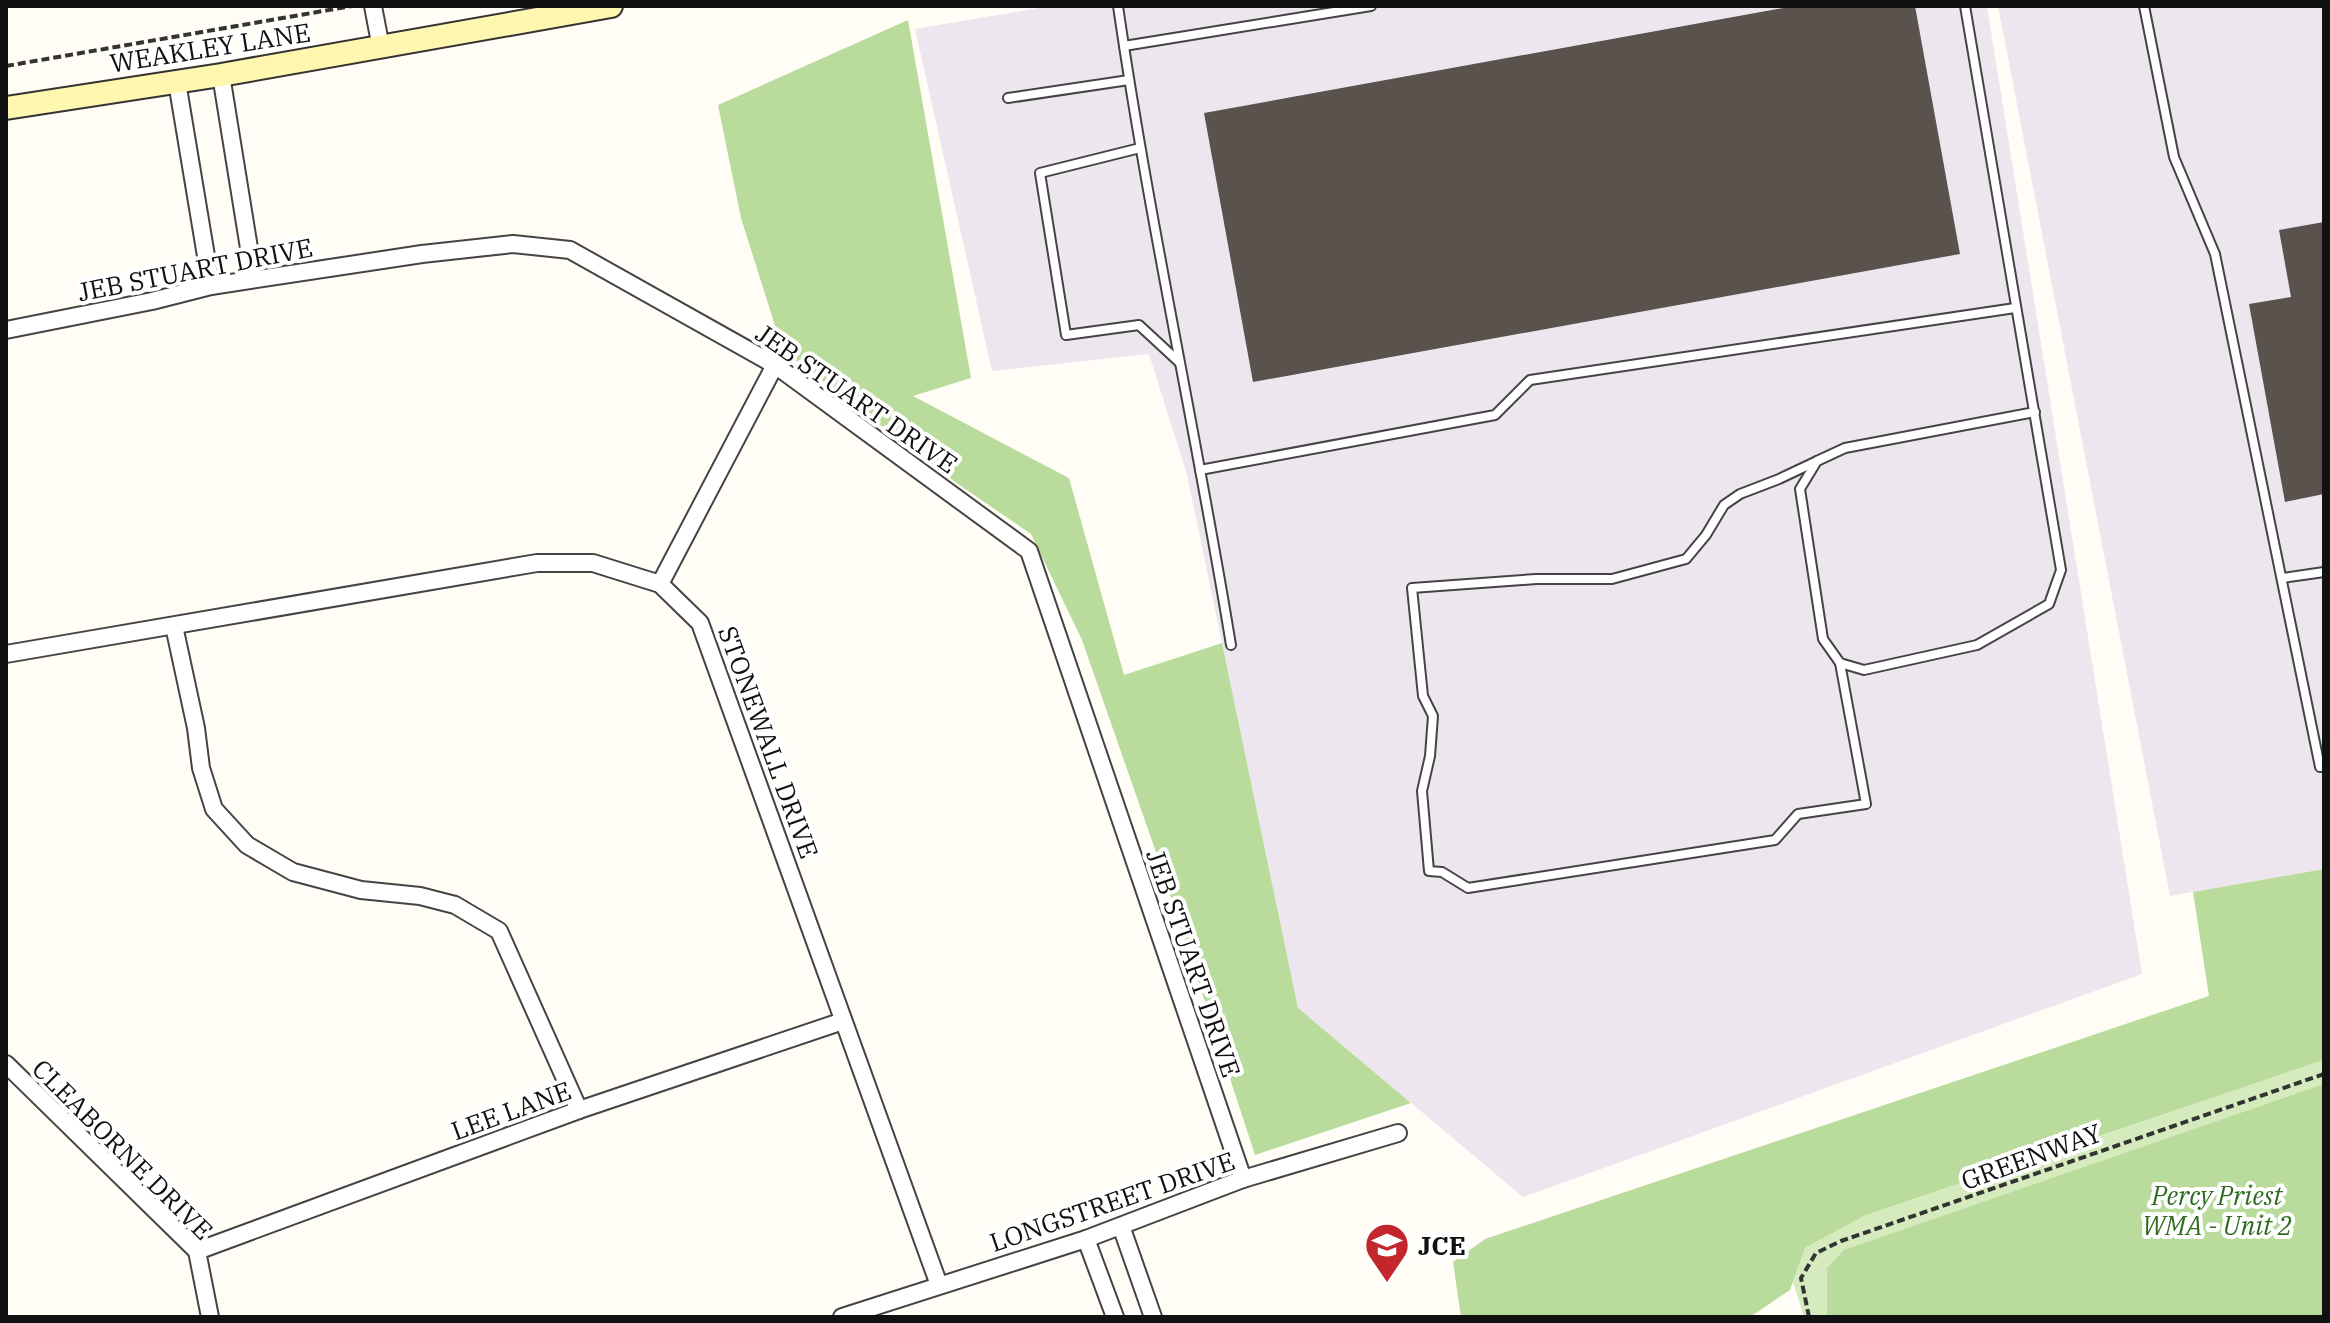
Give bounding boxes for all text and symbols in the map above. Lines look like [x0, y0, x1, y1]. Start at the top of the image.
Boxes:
street label: WEAKLEY LANE [107, 14, 313, 80]
street label: JEB STUART DRIVE [75, 230, 315, 308]
street label: JEB STUART DRIVE [749, 316, 965, 480]
street label: STONEWALL DRIVE [711, 621, 827, 863]
street label: JEB STUART DRIVE [1139, 845, 1249, 1081]
street label: CLEABORNE DRIVE [25, 1051, 221, 1247]
street label: LEE LANE [446, 1073, 576, 1147]
street label: GREENWAY [1956, 1115, 2106, 1197]
street label: LONGSTREET DRIVE [985, 1143, 1239, 1259]
park label: Percy Priest WMA - Unit 2 [2142, 1178, 2292, 1242]
school or university icon: JCE [1363, 1221, 1411, 1284]
place label: JCE [1418, 1228, 1466, 1262]

